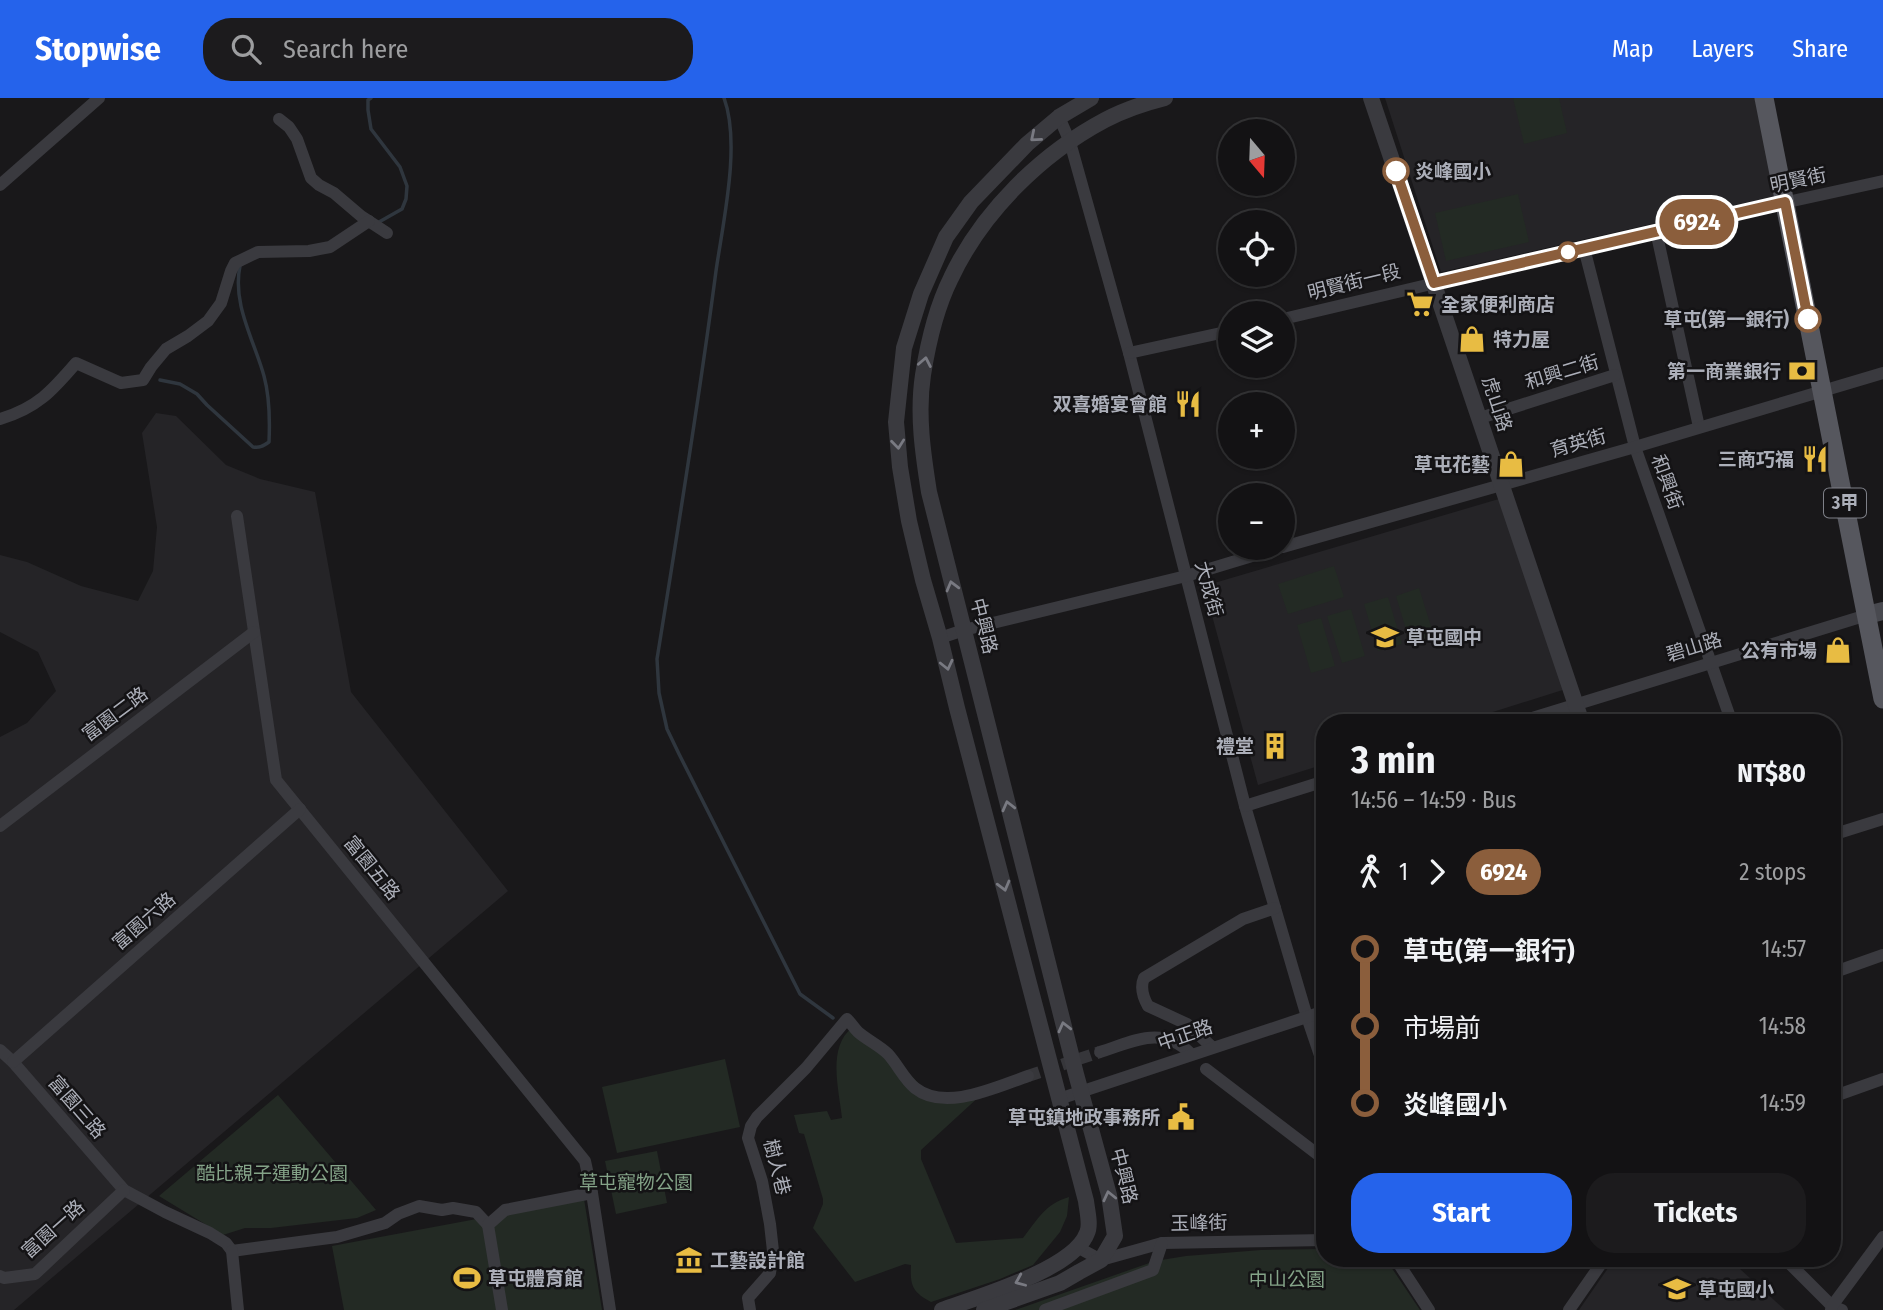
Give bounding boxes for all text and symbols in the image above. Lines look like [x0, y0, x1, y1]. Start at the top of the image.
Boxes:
search box [203, 18, 693, 81]
text: Stopwise [35, 29, 161, 69]
icon: search [227, 30, 265, 68]
text: Search here [283, 34, 408, 65]
text: Map [1612, 35, 1654, 63]
text: Layers [1692, 35, 1754, 63]
text: Share [1792, 35, 1848, 63]
north arrow [1218, 119, 1295, 196]
map controls [1218, 119, 1295, 560]
one-way arrow [1031, 128, 1043, 141]
marker: 炎峰國小 [1383, 158, 1409, 184]
place label: 炎峰國小 [1415, 160, 1491, 183]
street label: 明賢街 [1768, 163, 1828, 197]
line badge: 6924 [1648, 199, 1746, 245]
text: 6924 [1673, 208, 1721, 236]
button: locate [1218, 210, 1295, 287]
unlabelled marker [1558, 242, 1578, 262]
street label: 明賢街一段 [1305, 259, 1403, 305]
supermarket icon: 全家便利商店 [1405, 289, 1435, 319]
place label: 全家便利商店 [1441, 293, 1555, 316]
button: layers [1218, 301, 1295, 378]
marker: 草屯(第一銀行) [1795, 306, 1821, 332]
place label: 草屯(第一銀行) [1664, 308, 1789, 331]
shop icon: 特力屋 [1457, 324, 1487, 354]
place label: 特力屋 [1493, 328, 1550, 351]
street label: 和興二街 [1522, 350, 1602, 394]
one-way arrow [917, 356, 932, 368]
bank icon: 第一商業銀行 [1787, 356, 1817, 386]
place label: 第一商業銀行 [1667, 360, 1781, 383]
street label: 虎山路 [1477, 373, 1517, 435]
restaurant icon: 双喜婚宴會館 [1173, 389, 1203, 419]
button: + [1218, 392, 1295, 469]
place label: 双喜婚宴會館 [1053, 393, 1167, 416]
street label: 育英街 [1547, 424, 1609, 462]
one-way arrow [890, 438, 905, 449]
restaurant icon: 三商巧福 [1800, 444, 1830, 474]
place label: 三商巧福 [1718, 448, 1794, 471]
shop icon: 草屯花藝 [1496, 449, 1526, 479]
street label: 和興街 [1646, 451, 1688, 513]
place label: 草屯花藝 [1414, 453, 1490, 476]
button: − [1218, 483, 1295, 560]
road number: 3甲 [1824, 488, 1866, 517]
street label: 大成街 [1191, 558, 1227, 620]
one-way arrow [946, 580, 960, 592]
street label: 中興路 [966, 596, 1002, 656]
school or university icon: 草屯國中 [1370, 622, 1400, 652]
place label: 草屯國中 [1406, 626, 1482, 649]
street label: 碧山路 [1663, 628, 1725, 666]
shop icon: 公有市場 [1823, 635, 1853, 665]
place label: 公有市場 [1741, 639, 1817, 662]
one-way arrow [939, 659, 953, 671]
street label: 富園二路 [78, 682, 152, 746]
building icon: 禮堂 [1260, 731, 1290, 761]
place label: 禮堂 [1216, 735, 1254, 758]
text: 3 min [1351, 737, 1436, 783]
text: NT$80 [1737, 758, 1806, 789]
text: 14:56 – 14:59 · Bus [1351, 786, 1516, 814]
one-way arrow [1002, 800, 1016, 812]
street label: 富園五路 [339, 831, 405, 905]
icon: walk [1351, 853, 1389, 891]
icon: forward [1418, 853, 1456, 891]
text: 1 [1399, 858, 1408, 886]
text: 6924 [1480, 858, 1527, 886]
text: 2 stops [1739, 858, 1806, 886]
one-way arrow [996, 879, 1010, 891]
street label: 富園六路 [108, 887, 180, 955]
text: 14:57 [1762, 935, 1806, 963]
text: 草屯(第一銀行) [1403, 936, 1575, 967]
text: 14:58 [1759, 1012, 1806, 1040]
text: 市場前 [1403, 1013, 1481, 1044]
street label: 中正路 [1154, 1015, 1216, 1055]
one-way arrow [1058, 1021, 1072, 1033]
street label: 富園三路 [43, 1071, 111, 1143]
text: 14:59 [1760, 1089, 1806, 1117]
text: 炎峰國小 [1403, 1090, 1507, 1121]
public building icon: 草屯鎮地政事務所 [1166, 1102, 1196, 1132]
place label: 草屯鎮地政事務所 [1008, 1106, 1160, 1129]
street label: 樹人巷 [759, 1137, 795, 1197]
street label: 中興路 [1106, 1146, 1142, 1206]
park label: 酷比親子運動公園 [196, 1162, 348, 1185]
park label: 草屯寵物公園 [579, 1171, 693, 1194]
button: Start [1351, 1173, 1572, 1253]
button: Tickets [1586, 1173, 1806, 1253]
one-way arrow [1102, 1190, 1117, 1202]
street label: 富園一路 [17, 1195, 89, 1263]
street label: 玉峰街 [1170, 1211, 1228, 1235]
museum icon: 工藝設計館 [674, 1245, 704, 1275]
place label: 工藝設計館 [710, 1249, 805, 1272]
sports icon: 草屯體育館 [452, 1263, 482, 1293]
place label: 草屯體育館 [488, 1267, 583, 1290]
park label: 中山公園 [1249, 1268, 1325, 1291]
one-way arrow [1014, 1273, 1027, 1287]
school or university icon: 草屯國小 [1662, 1274, 1692, 1304]
place label: 草屯國小 [1698, 1278, 1774, 1301]

